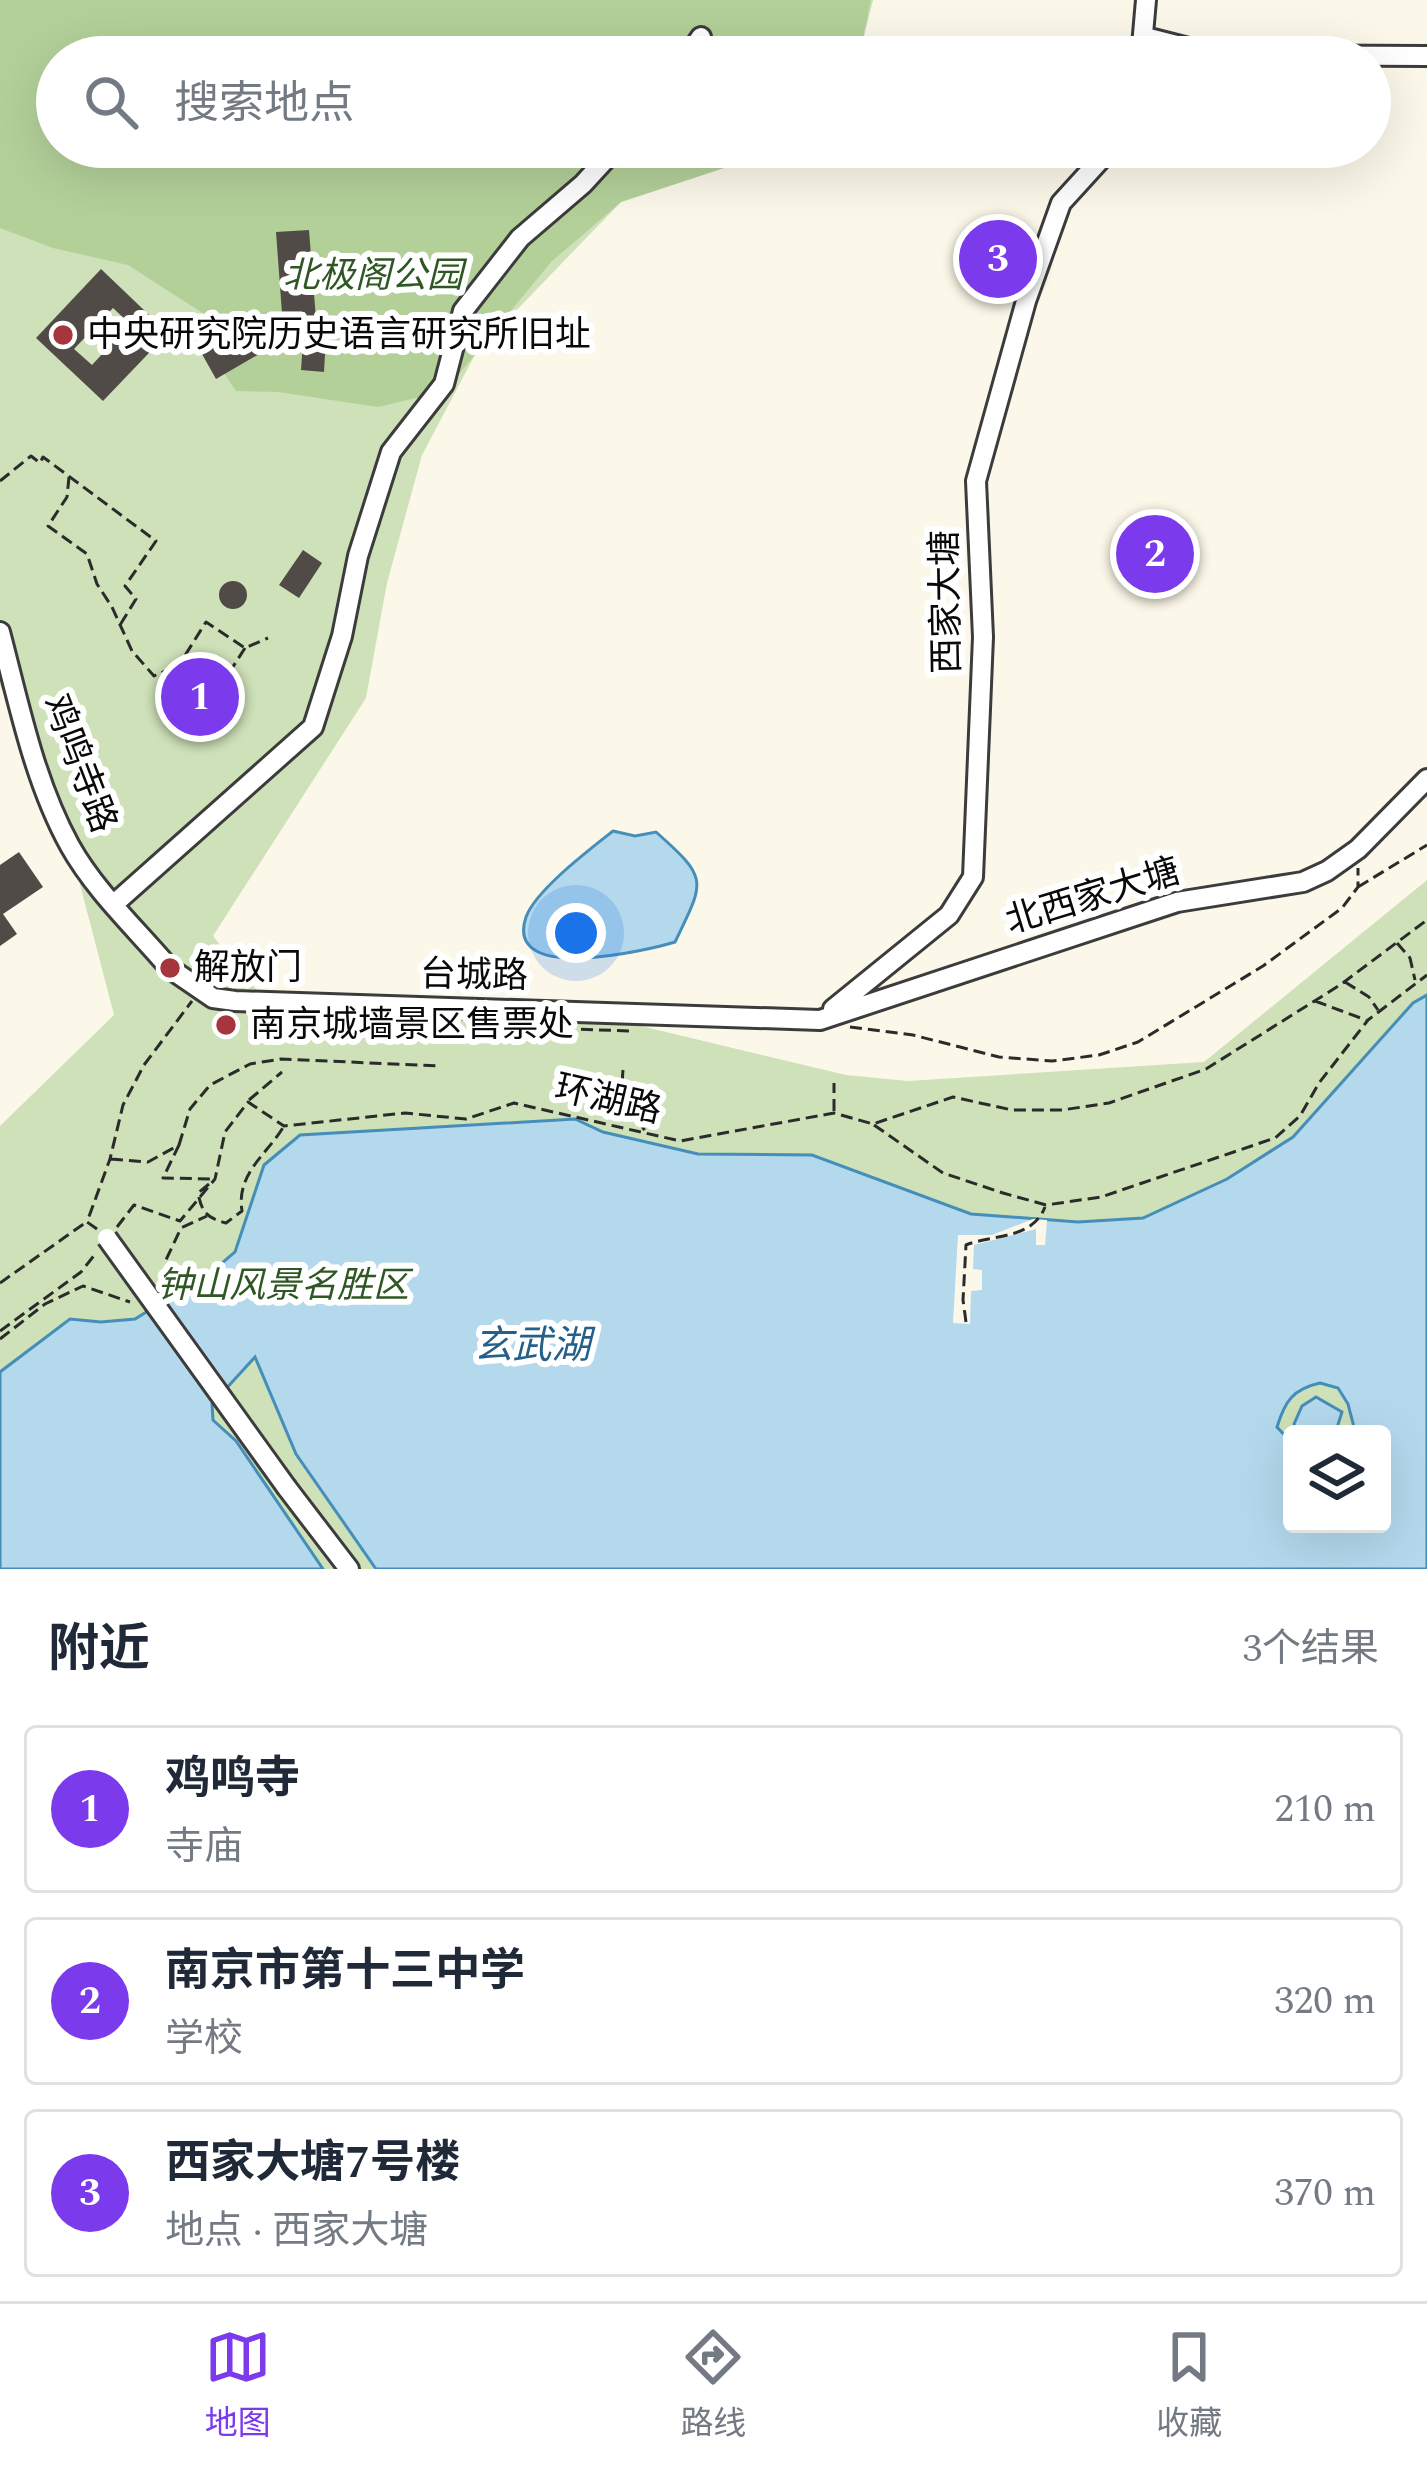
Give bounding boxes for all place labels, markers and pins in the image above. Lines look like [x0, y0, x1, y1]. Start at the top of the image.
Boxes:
pin: 3 [959, 214, 1037, 304]
place label: 中央研究院历史语言研究所旧址 [87, 308, 591, 363]
marker: 中央研究院历史语言研究所旧址 [50, 322, 76, 348]
pin: 2 [1116, 509, 1194, 599]
pin: 1 [161, 652, 239, 742]
place label: 解放门 [194, 941, 302, 996]
marker: 解放门 [157, 955, 183, 981]
place label: 南京城墙景区售票处 [250, 998, 574, 1053]
marker: 南京城墙景区售票处 [213, 1012, 239, 1038]

